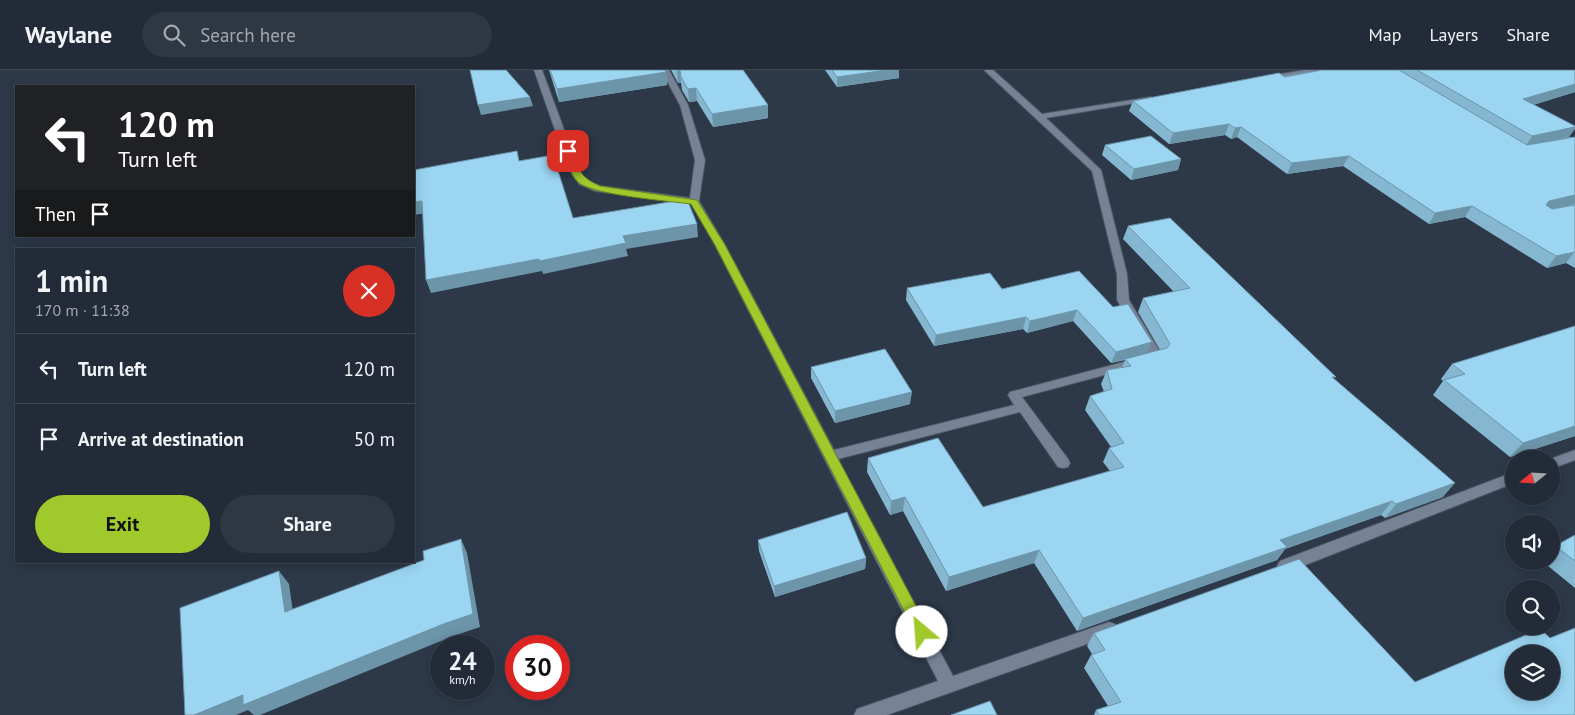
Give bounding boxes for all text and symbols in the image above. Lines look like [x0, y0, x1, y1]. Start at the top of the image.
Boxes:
search box [142, 12, 492, 57]
text: Waylane [25, 19, 112, 50]
icon: search [160, 21, 188, 49]
text: Search here [200, 23, 296, 47]
text: Map [1369, 23, 1401, 46]
text: Layers [1429, 23, 1478, 46]
text: Share [1506, 23, 1550, 46]
text: 120 m [118, 101, 215, 147]
icon: left [35, 105, 100, 170]
pin [547, 130, 589, 172]
icon: arrive [554, 137, 582, 165]
text: Turn left [118, 145, 197, 173]
icon: arrive [86, 200, 114, 228]
text: Then [35, 202, 76, 226]
text: 1 min [35, 261, 108, 300]
button: close [343, 265, 395, 317]
text: 170 m · 11:38 [35, 300, 130, 320]
icon: left [35, 355, 63, 383]
text: Turn left [78, 357, 147, 381]
text: 120 m [343, 357, 395, 381]
icon: arrive [35, 425, 63, 453]
text: Arrive at destination [78, 427, 244, 451]
text: 50 m [354, 427, 395, 451]
north arrow [1505, 450, 1560, 505]
map controls [1505, 450, 1560, 700]
button: Exit [35, 495, 210, 553]
button: Share [220, 495, 395, 553]
button: sound [1505, 515, 1560, 570]
button: search [1505, 580, 1560, 635]
position arrow [895, 605, 947, 657]
speed limit sign: 30 [505, 635, 570, 700]
text: 24 [448, 645, 477, 677]
button: layers [1505, 645, 1560, 700]
text: km/h [449, 672, 476, 687]

